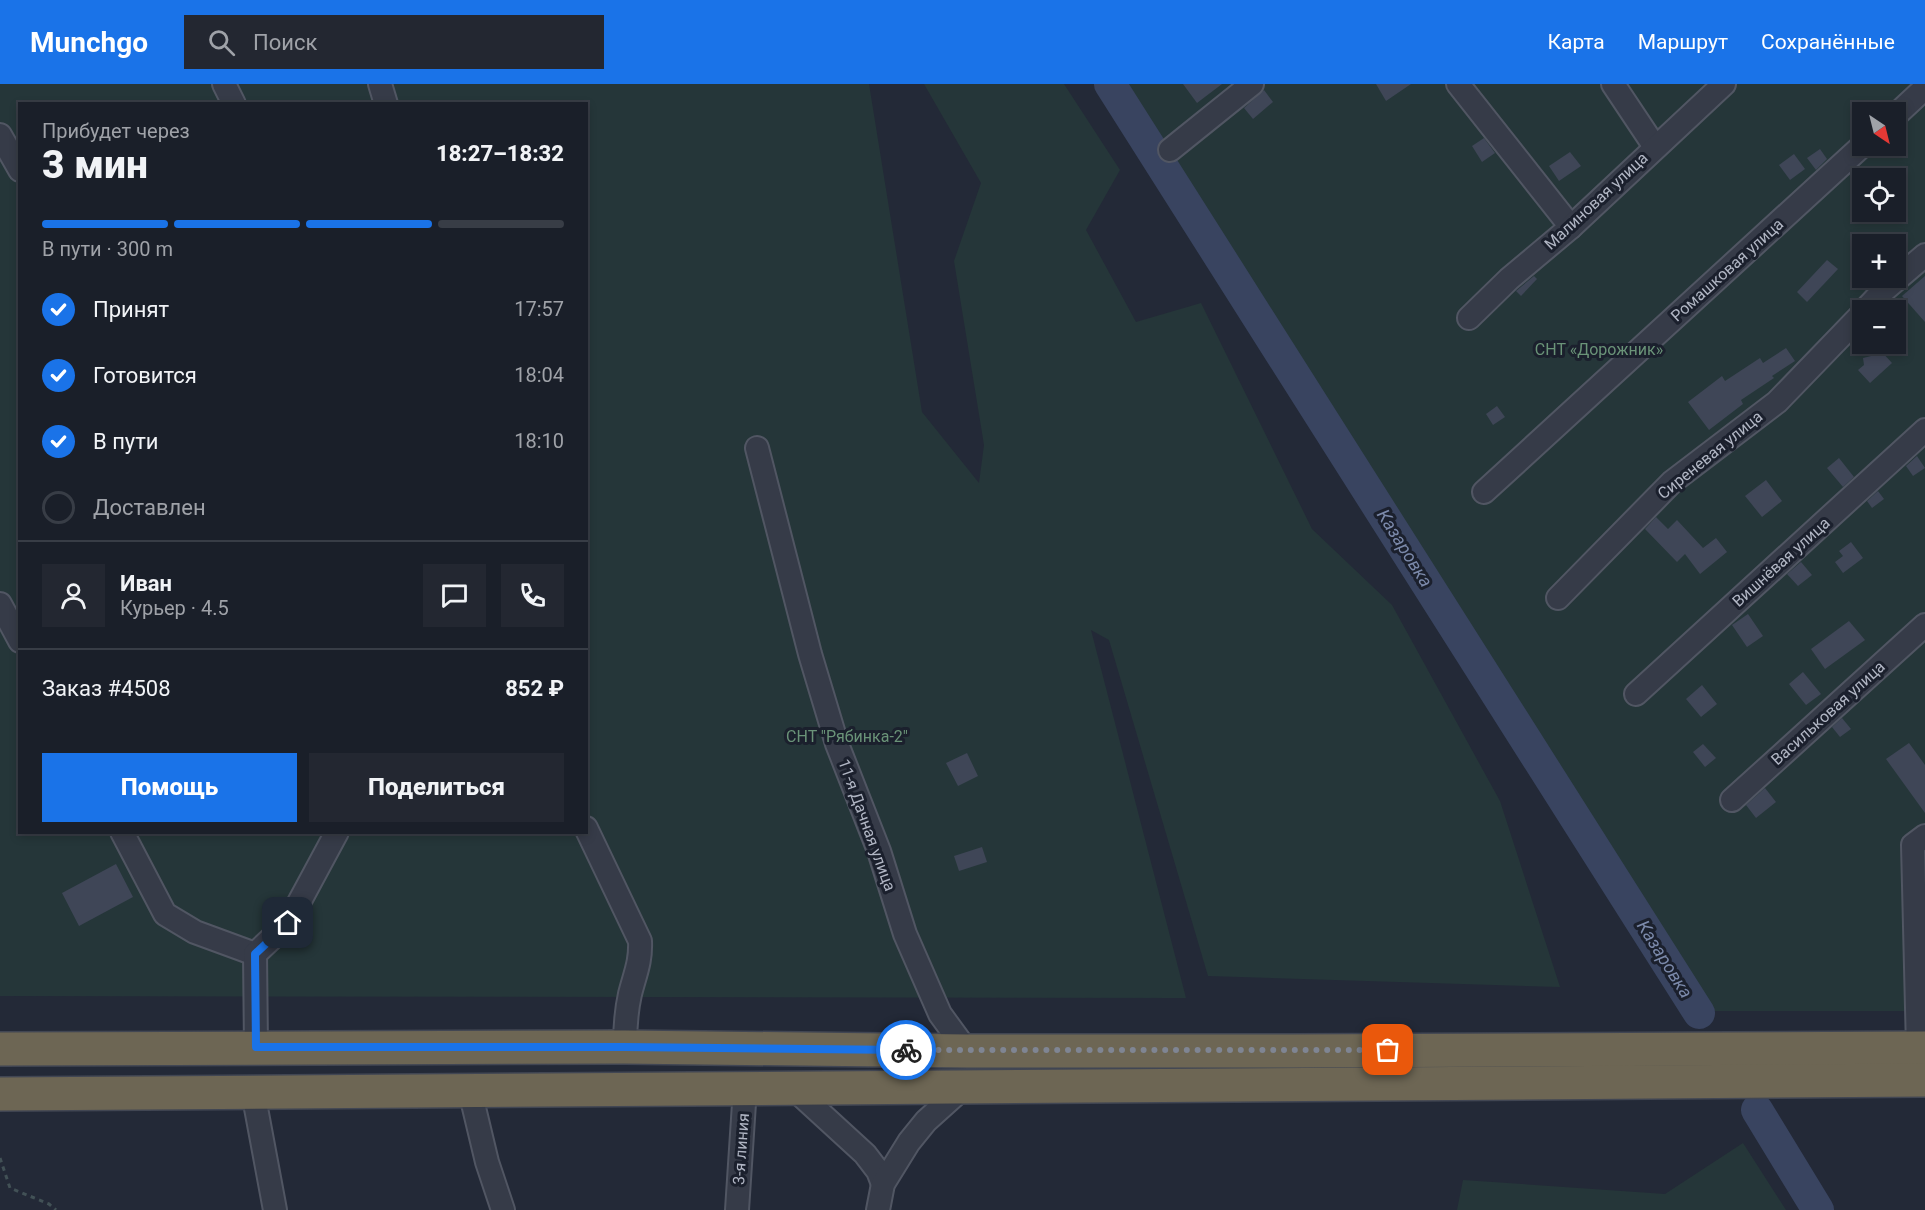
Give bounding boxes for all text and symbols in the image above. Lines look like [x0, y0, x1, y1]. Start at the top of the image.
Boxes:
search box [184, 15, 604, 69]
text: Munchgo [30, 26, 148, 59]
icon: search [205, 26, 238, 59]
text: Поиск [253, 30, 317, 55]
text: Карта [1548, 30, 1605, 54]
text: Маршрут [1638, 30, 1728, 54]
text: Сохранённые [1761, 30, 1895, 54]
north arrow [1852, 102, 1906, 156]
map controls [1852, 102, 1906, 354]
text: Прибудет через [42, 119, 190, 143]
text: 18:27–18:32 [436, 141, 564, 166]
text: 3 мин [42, 142, 148, 188]
street label: Малиновая улица [1541, 148, 1651, 254]
button: locate [1852, 168, 1906, 222]
street label: Ромашковая улица [1667, 215, 1787, 325]
button: + [1852, 234, 1906, 288]
text: В пути · 300 m [42, 237, 173, 261]
icon: check [42, 293, 75, 326]
text: Принят [93, 297, 169, 322]
text: 17:57 [514, 297, 564, 321]
button: − [1852, 300, 1906, 354]
park label: СНТ «Дорожник» [1535, 340, 1663, 359]
icon: check [42, 359, 75, 392]
text: Готовится [93, 363, 197, 388]
text: 18:04 [514, 363, 564, 387]
street label: Сиреневая улица [1654, 407, 1766, 503]
icon: check [42, 425, 75, 458]
text: В пути [93, 429, 159, 454]
text: 18:10 [514, 429, 564, 453]
text: Доставлен [93, 495, 206, 520]
water label: Казаровка [1373, 505, 1437, 591]
street label: Вишнёвая улица [1728, 513, 1834, 611]
button: person [42, 564, 105, 627]
button: chat [423, 564, 486, 627]
button: phone [501, 564, 564, 627]
text: Иван [120, 571, 172, 596]
text: Курьер · 4.5 [120, 596, 229, 620]
street label: Васильковая улица [1767, 657, 1889, 769]
text: Заказ #4508 [42, 676, 171, 701]
text: 852 ₽ [505, 676, 564, 701]
park label: СНТ "Рябинка-2" [786, 727, 908, 746]
button: Помощь [42, 753, 297, 822]
button: Поделиться [309, 753, 564, 822]
street label: 11-я Дачная улица [834, 756, 900, 894]
pin [262, 897, 313, 948]
icon: home [271, 906, 304, 939]
water label: Казаровка [1633, 916, 1697, 1002]
courier [876, 1020, 936, 1080]
pin [1362, 1024, 1413, 1075]
icon: bag [1371, 1033, 1404, 1066]
icon: bike [890, 1034, 923, 1067]
street label: 3-я линия [729, 1112, 753, 1186]

